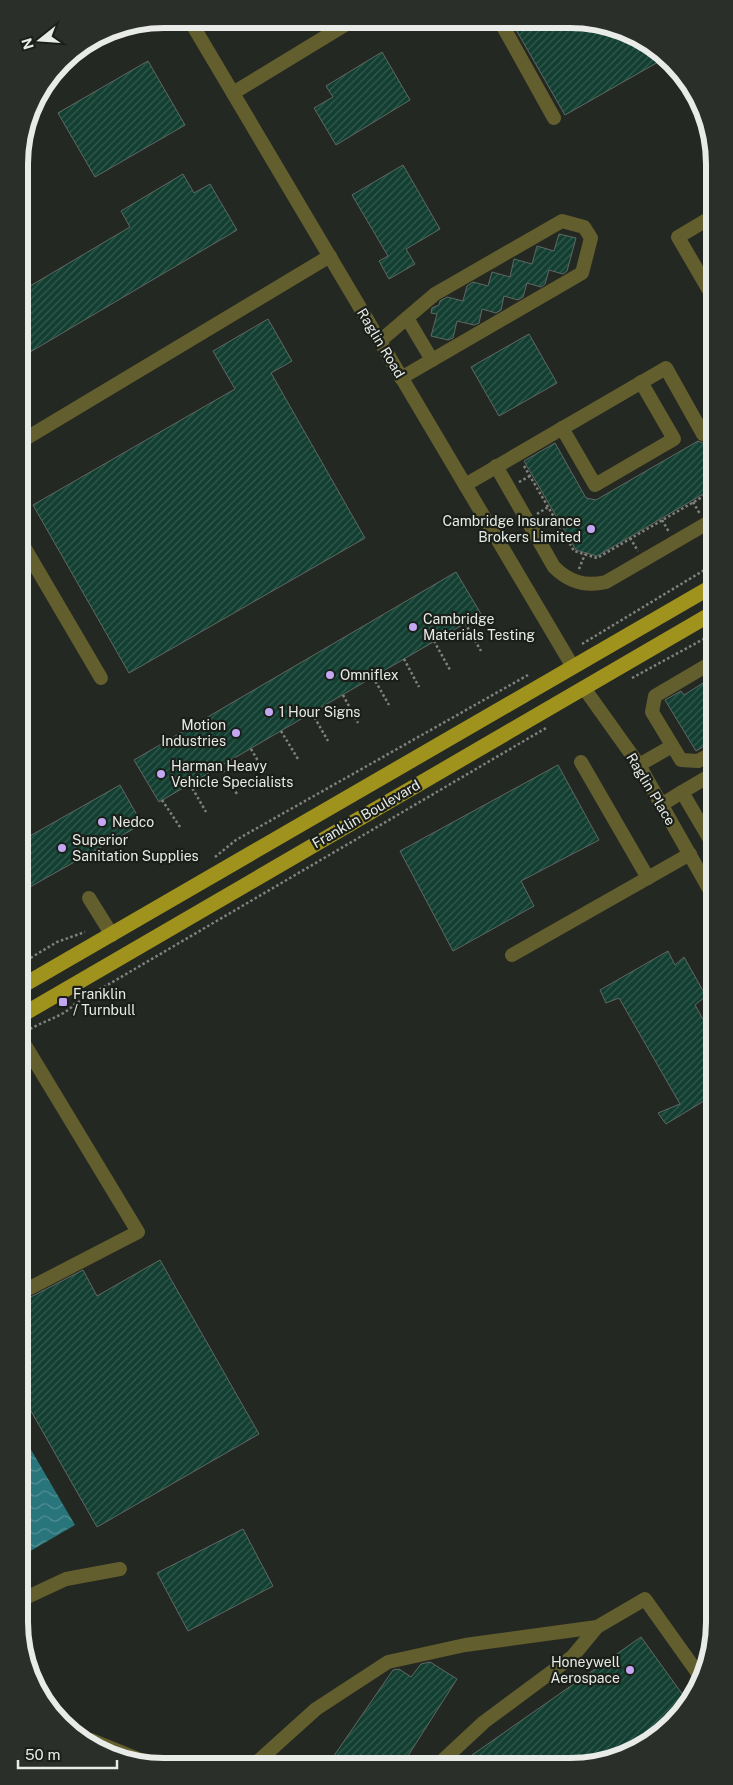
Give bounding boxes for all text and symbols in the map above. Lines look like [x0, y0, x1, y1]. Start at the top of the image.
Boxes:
north arrow [15, 15, 65, 65]
text: N [18, 36, 37, 51]
street label: Raglin Road [354, 305, 408, 381]
place label: Cambridge Insurance Brokers Limited [442, 513, 581, 545]
marker: Cambridge Insurance Brokers Limited [585, 523, 597, 535]
place label: Cambridge Materials Testing [423, 611, 535, 643]
marker: Cambridge Materials Testing [407, 621, 419, 633]
place label: Omniflex [340, 667, 399, 683]
marker: Omniflex [324, 669, 336, 681]
place label: 1 Hour Signs [279, 704, 360, 720]
marker: 1 Hour Signs [263, 706, 275, 718]
place label: Motion Industries [161, 717, 226, 749]
marker: Motion Industries [230, 727, 242, 739]
street label: Raglin Place [623, 750, 679, 828]
place label: Harman Heavy Vehicle Specialists [171, 758, 293, 790]
marker: Harman Heavy Vehicle Specialists [155, 768, 167, 780]
street label: Franklin Boulevard [309, 777, 423, 851]
place label: Nedco [112, 814, 154, 830]
marker: Nedco [96, 816, 108, 828]
place label: Superior Sanitation Supplies [72, 832, 199, 864]
marker: Superior Sanitation Supplies [56, 842, 68, 854]
place label: Franklin / Turnbull [73, 986, 135, 1018]
marker: Franklin / Turnbull [57, 996, 69, 1008]
place label: Honeywell Aerospace [551, 1654, 620, 1686]
marker: Honeywell Aerospace [624, 1664, 636, 1676]
scale bar [18, 1738, 116, 1770]
text: 50 m [25, 1746, 60, 1763]

